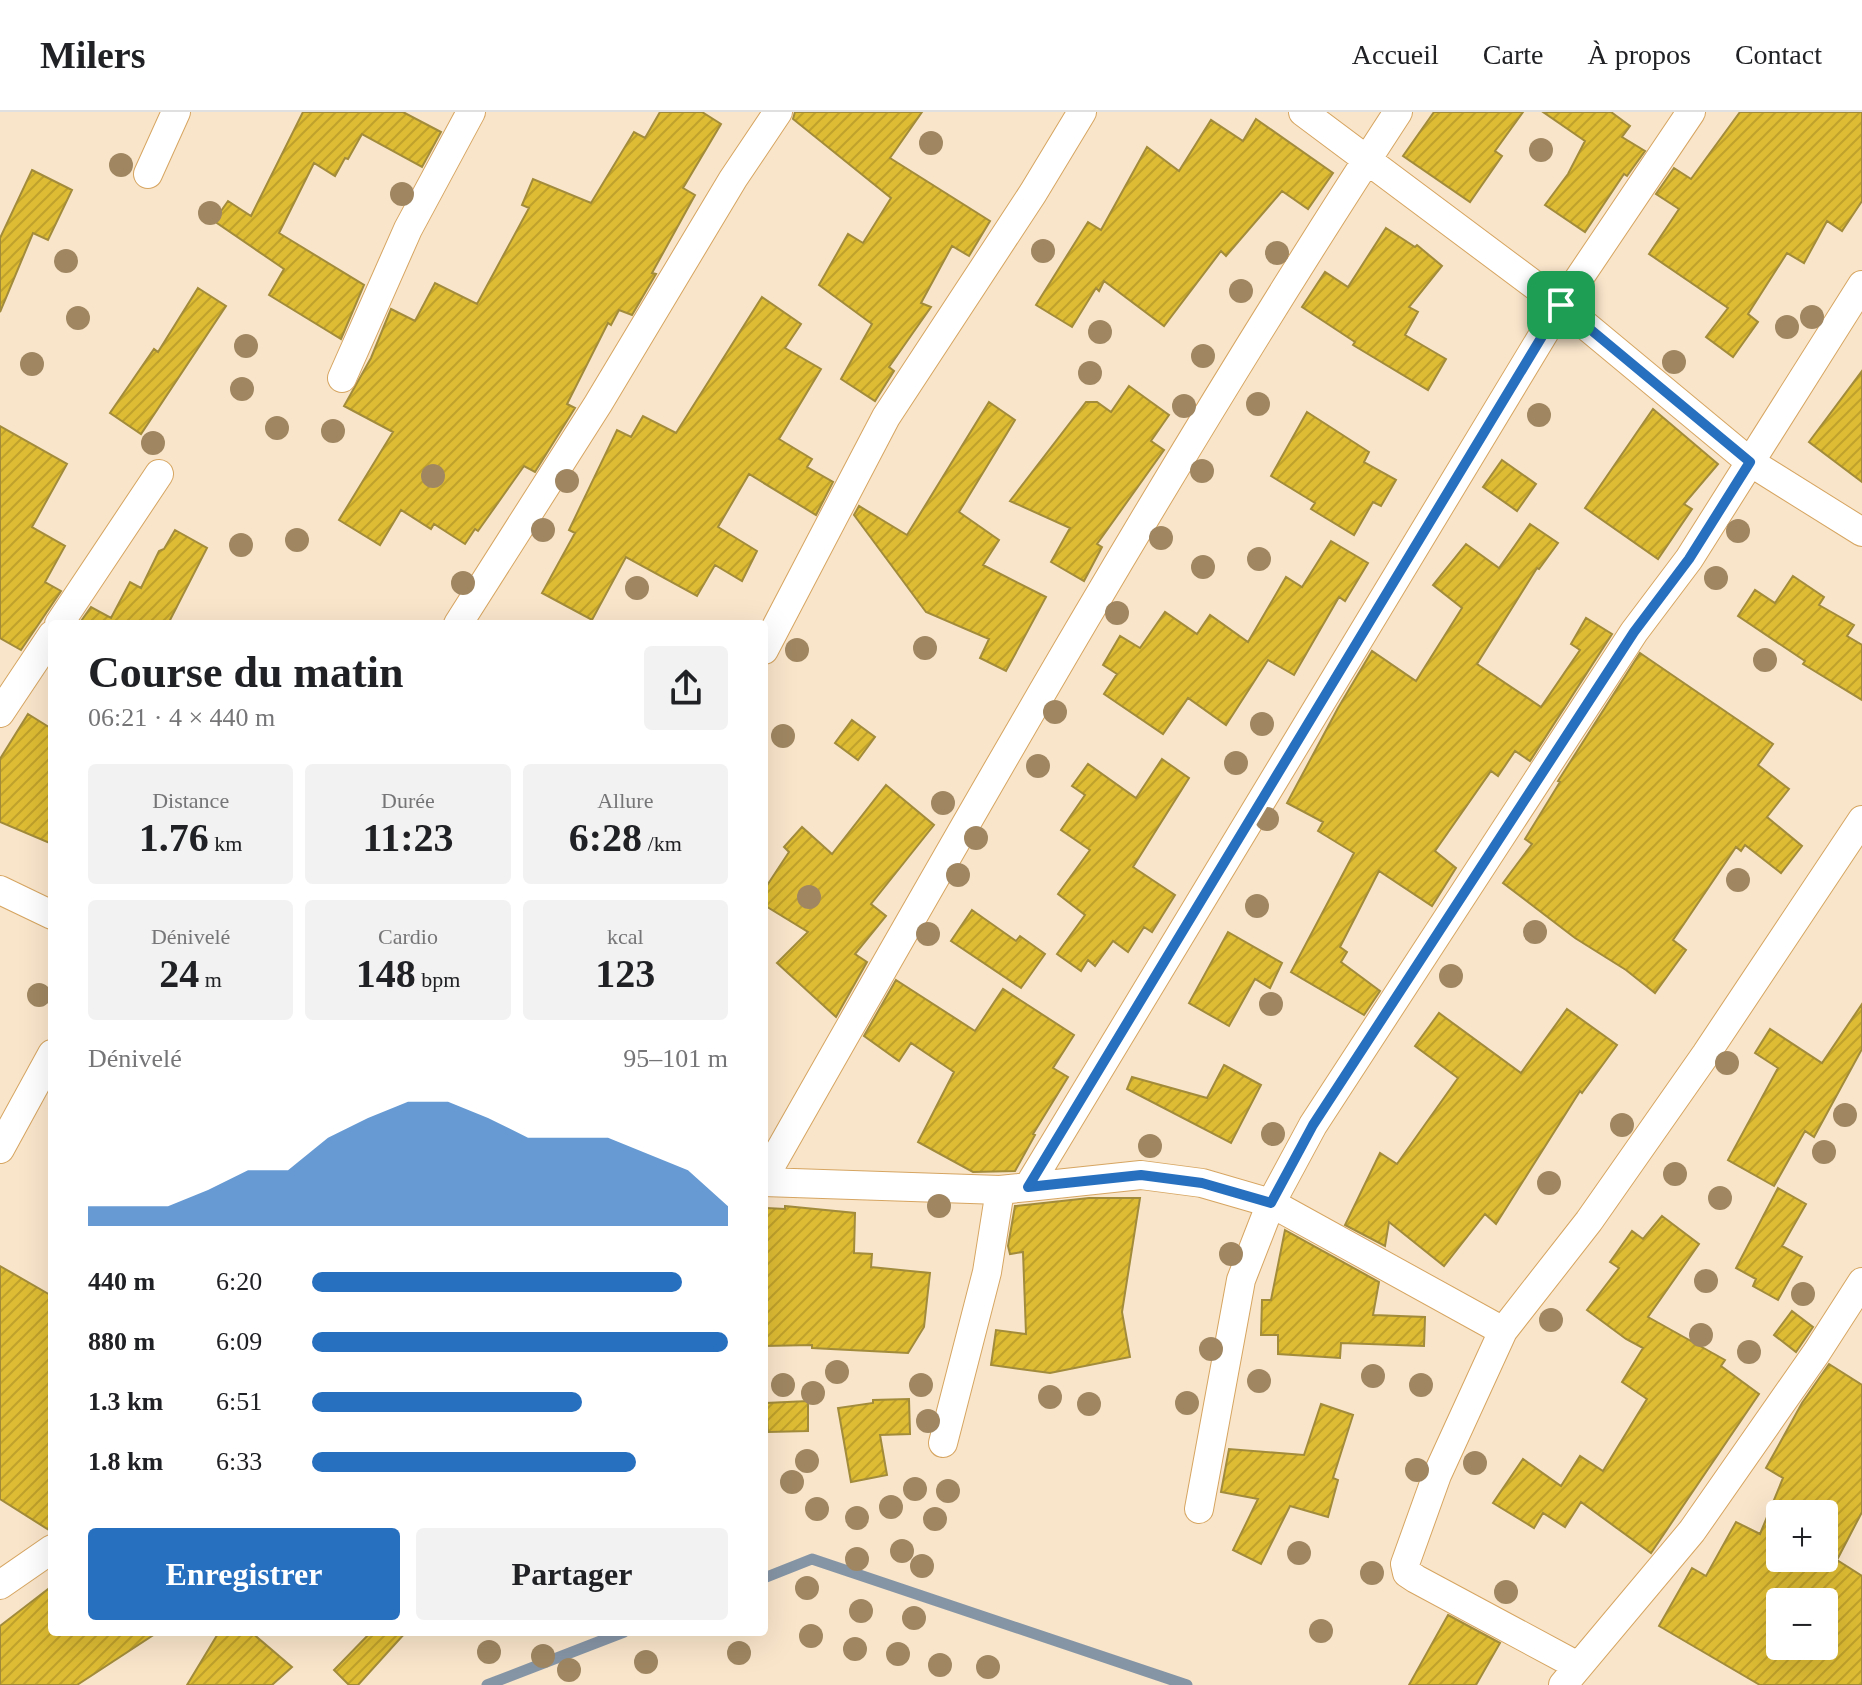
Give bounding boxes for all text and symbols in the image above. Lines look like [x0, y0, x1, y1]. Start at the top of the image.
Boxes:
text: Milers [40, 34, 146, 76]
text: Accueil [1352, 39, 1439, 70]
text: Carte [1483, 39, 1543, 70]
text: À propos [1587, 39, 1691, 70]
text: Contact [1735, 39, 1822, 70]
pin [1527, 271, 1595, 339]
icon: arrive [1539, 283, 1583, 327]
button: share [644, 646, 728, 730]
text: Course du matin [88, 648, 403, 697]
text: 06:21 · 4 × 440 m [88, 703, 275, 732]
text: Distance [152, 788, 229, 813]
text: Durée [381, 788, 435, 813]
text: Allure [597, 788, 653, 813]
text: 1.76 [139, 815, 209, 860]
text: 11:23 [362, 815, 454, 860]
text: 6:28 [569, 815, 642, 860]
text: km [209, 831, 242, 856]
text: /km [642, 831, 682, 856]
text: Dénivelé [151, 924, 230, 949]
text: Cardio [378, 924, 438, 949]
text: kcal [607, 924, 644, 949]
text: 24 [159, 951, 199, 996]
text: 148 [356, 951, 416, 996]
text: 123 [595, 951, 655, 996]
text: m [199, 967, 222, 992]
text: bpm [416, 967, 460, 992]
text: Dénivelé [88, 1044, 182, 1073]
text: 95–101 m [623, 1044, 728, 1073]
text: 440 m [88, 1267, 155, 1296]
text: 6:20 [216, 1267, 262, 1296]
text: 880 m [88, 1327, 155, 1356]
text: 6:09 [216, 1327, 262, 1356]
text: 1.3 km [88, 1387, 163, 1416]
text: 6:51 [216, 1387, 262, 1416]
text: 1.8 km [88, 1447, 163, 1476]
text: 6:33 [216, 1447, 262, 1476]
map controls [1766, 1500, 1838, 1660]
button: + [1766, 1500, 1838, 1572]
button: Enregistrer [88, 1528, 400, 1620]
button: Partager [416, 1528, 728, 1620]
button: − [1766, 1588, 1838, 1660]

